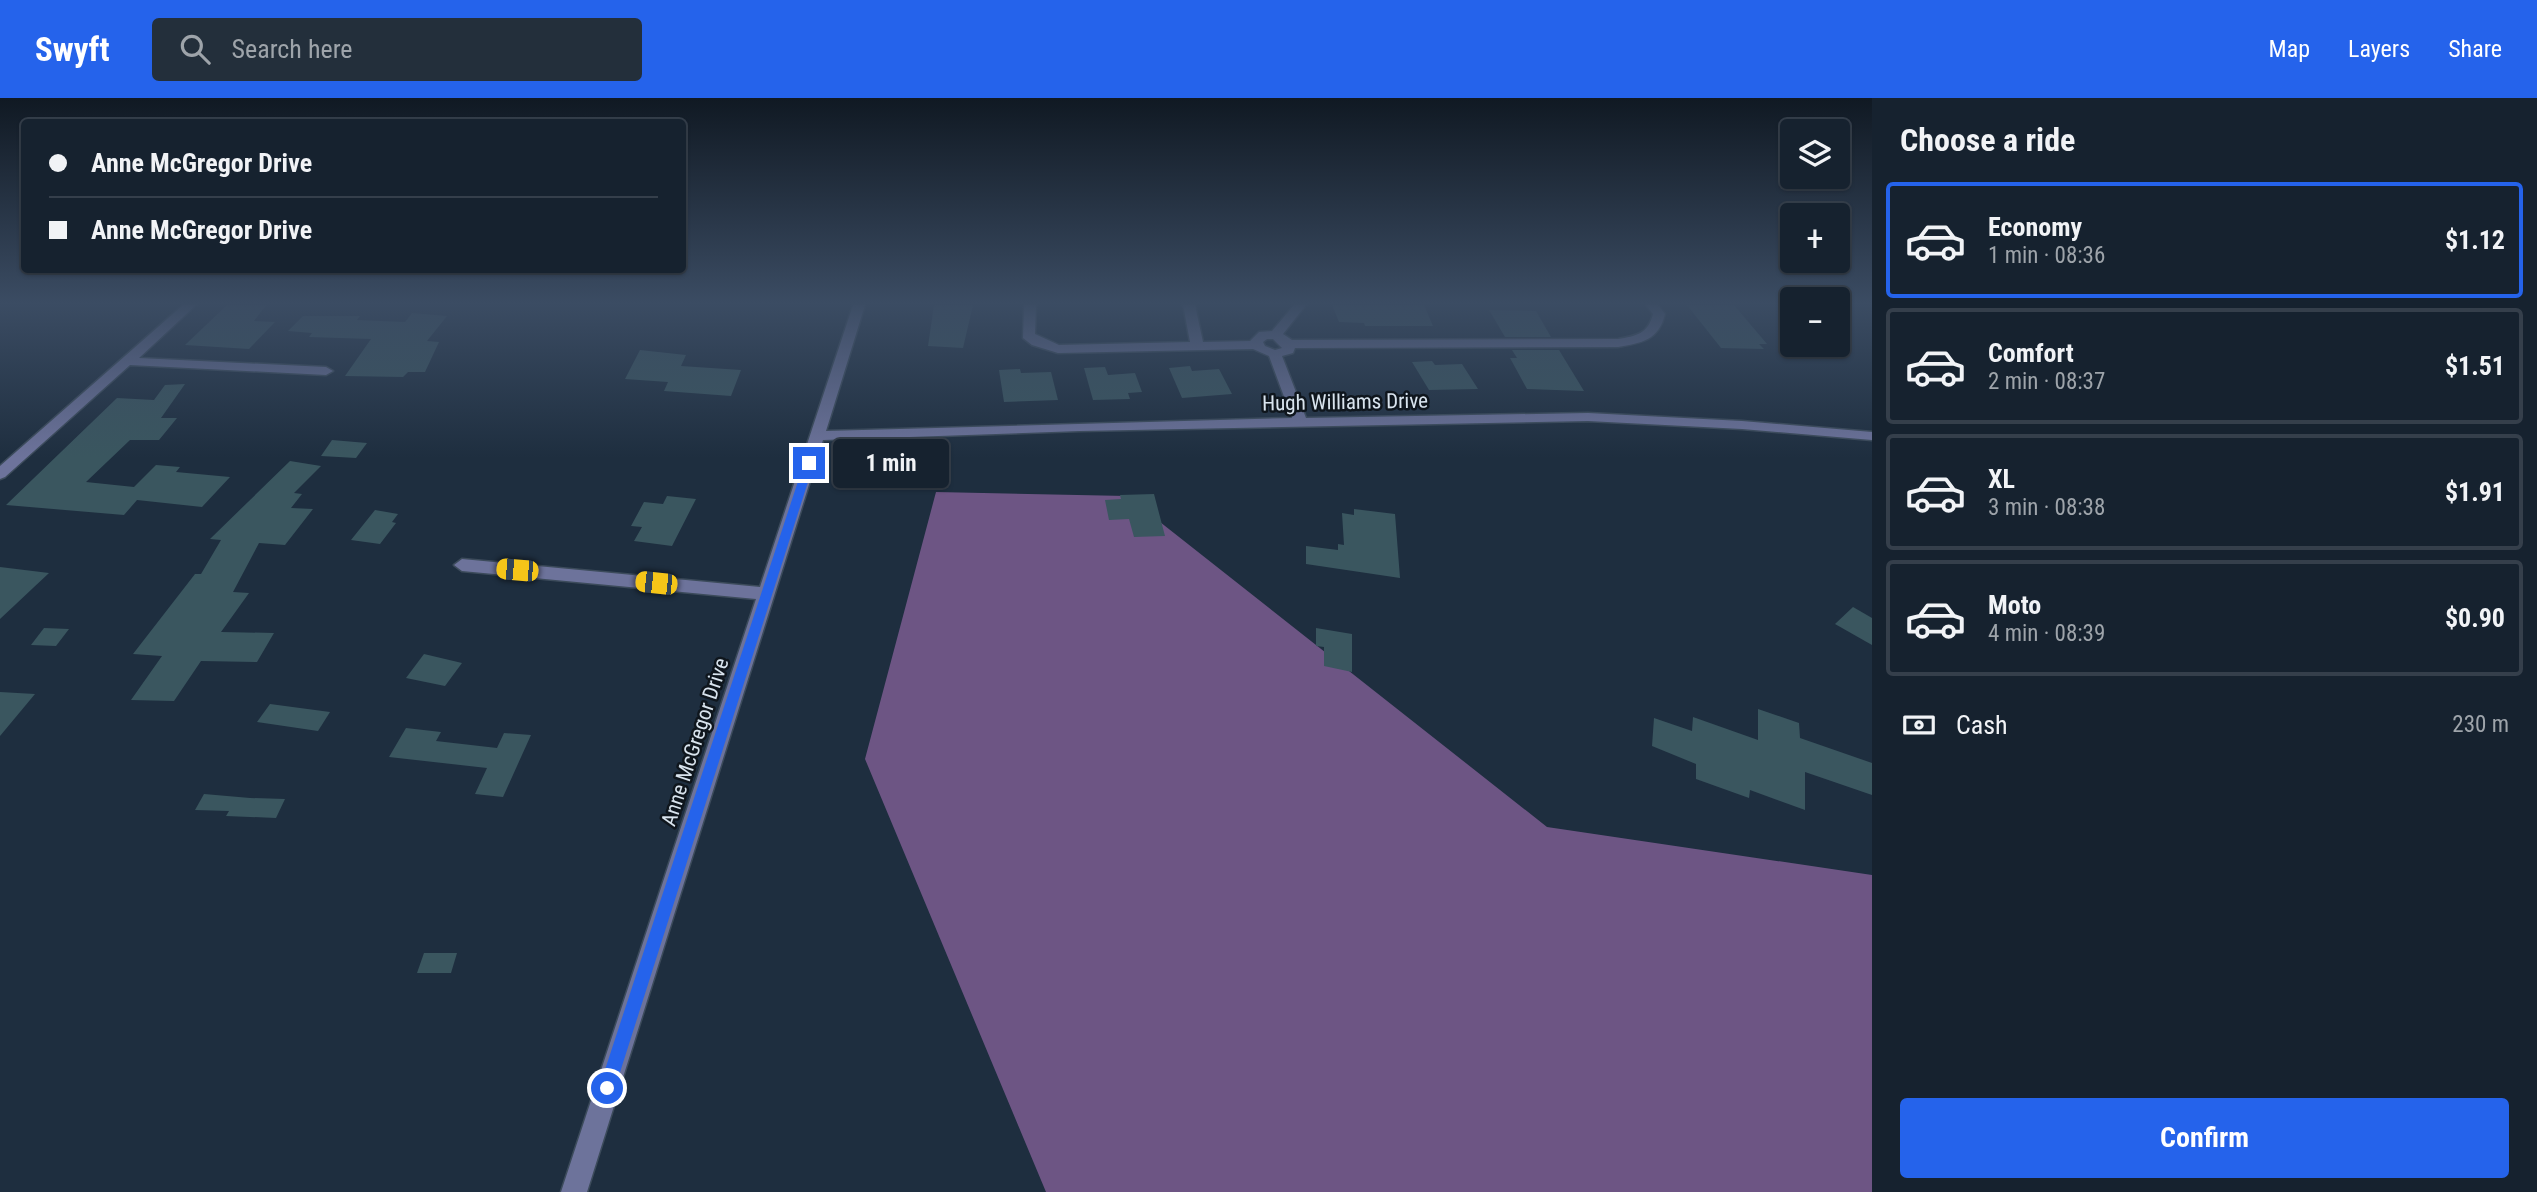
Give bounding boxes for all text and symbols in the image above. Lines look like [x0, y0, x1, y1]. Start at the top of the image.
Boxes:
search box [152, 18, 642, 81]
text: Swyft [35, 30, 110, 69]
icon: search [176, 30, 214, 68]
text: Search here [232, 34, 353, 64]
text: Map [2269, 35, 2310, 63]
text: Layers [2348, 35, 2410, 63]
text: Share [2448, 35, 2502, 63]
map controls [1780, 119, 1850, 357]
button: layers [1780, 119, 1850, 189]
text: Choose a ride [1900, 121, 2075, 159]
text: Anne McGregor Drive [91, 148, 312, 178]
button: + [1780, 203, 1850, 273]
icon: car [1904, 209, 1967, 272]
text: Economy [1988, 212, 2082, 242]
text: Anne McGregor Drive [91, 215, 312, 245]
text: $1.12 [2445, 225, 2505, 255]
text: 1 min · 08:36 [1988, 242, 2105, 269]
button: − [1780, 287, 1850, 357]
icon: car [1904, 335, 1967, 398]
text: Comfort [1988, 338, 2074, 368]
text: $1.51 [2445, 351, 2505, 381]
text: 2 min · 08:37 [1988, 368, 2105, 395]
street label: Hugh Williams Drive [1262, 389, 1428, 415]
callout: 1 min [834, 438, 949, 488]
route end [793, 447, 825, 479]
text: 1 min [865, 450, 917, 477]
icon: car [1904, 461, 1967, 524]
text: XL [1988, 464, 2015, 494]
text: $1.91 [2445, 477, 2505, 507]
text: 3 min · 08:38 [1988, 494, 2105, 521]
car [496, 558, 539, 582]
car [635, 570, 678, 596]
icon: car [1904, 587, 1967, 650]
text: Moto [1988, 590, 2041, 620]
text: $0.90 [2445, 603, 2505, 633]
text: 4 min · 08:39 [1988, 620, 2105, 647]
street label: Anne McGregor Drive [657, 655, 734, 829]
icon: cash [1900, 706, 1938, 744]
text: Cash [1956, 710, 2008, 740]
text: 230 m [2452, 711, 2509, 738]
route start [591, 1072, 623, 1104]
button: Confirm [1900, 1098, 2509, 1178]

